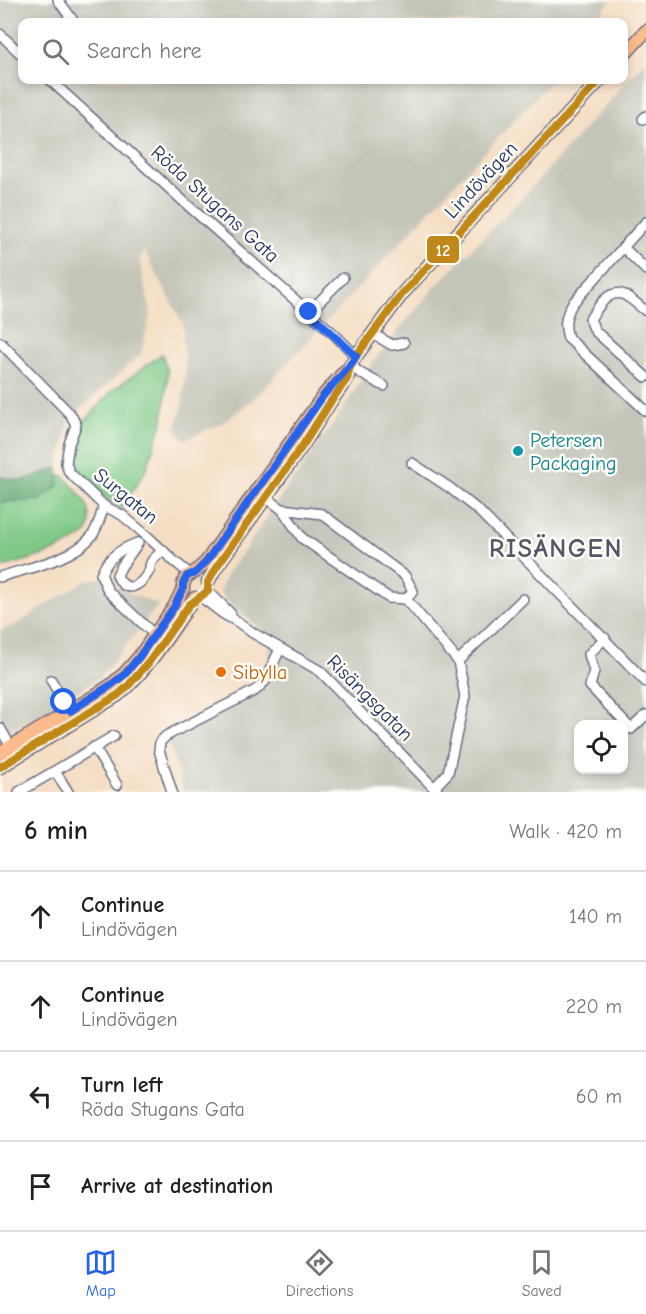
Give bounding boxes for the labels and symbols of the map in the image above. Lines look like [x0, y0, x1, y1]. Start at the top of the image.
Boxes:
street label: Lindövägen [440, 137, 522, 223]
street label: Röda Stugans Gata [146, 141, 284, 267]
line badge: 12 [426, 235, 460, 264]
text: 12 [436, 242, 450, 260]
route end [295, 298, 321, 324]
place label: Petersen Packaging [530, 429, 617, 475]
marker: Petersen Packaging [511, 444, 525, 458]
street label: Surgatan [89, 463, 163, 529]
district label: RISÄNGEN [489, 534, 623, 564]
street label: Risängsgatan [322, 650, 418, 746]
place label: Sibylla [233, 661, 287, 684]
marker: Sibylla [214, 665, 228, 679]
route start [50, 688, 76, 714]

